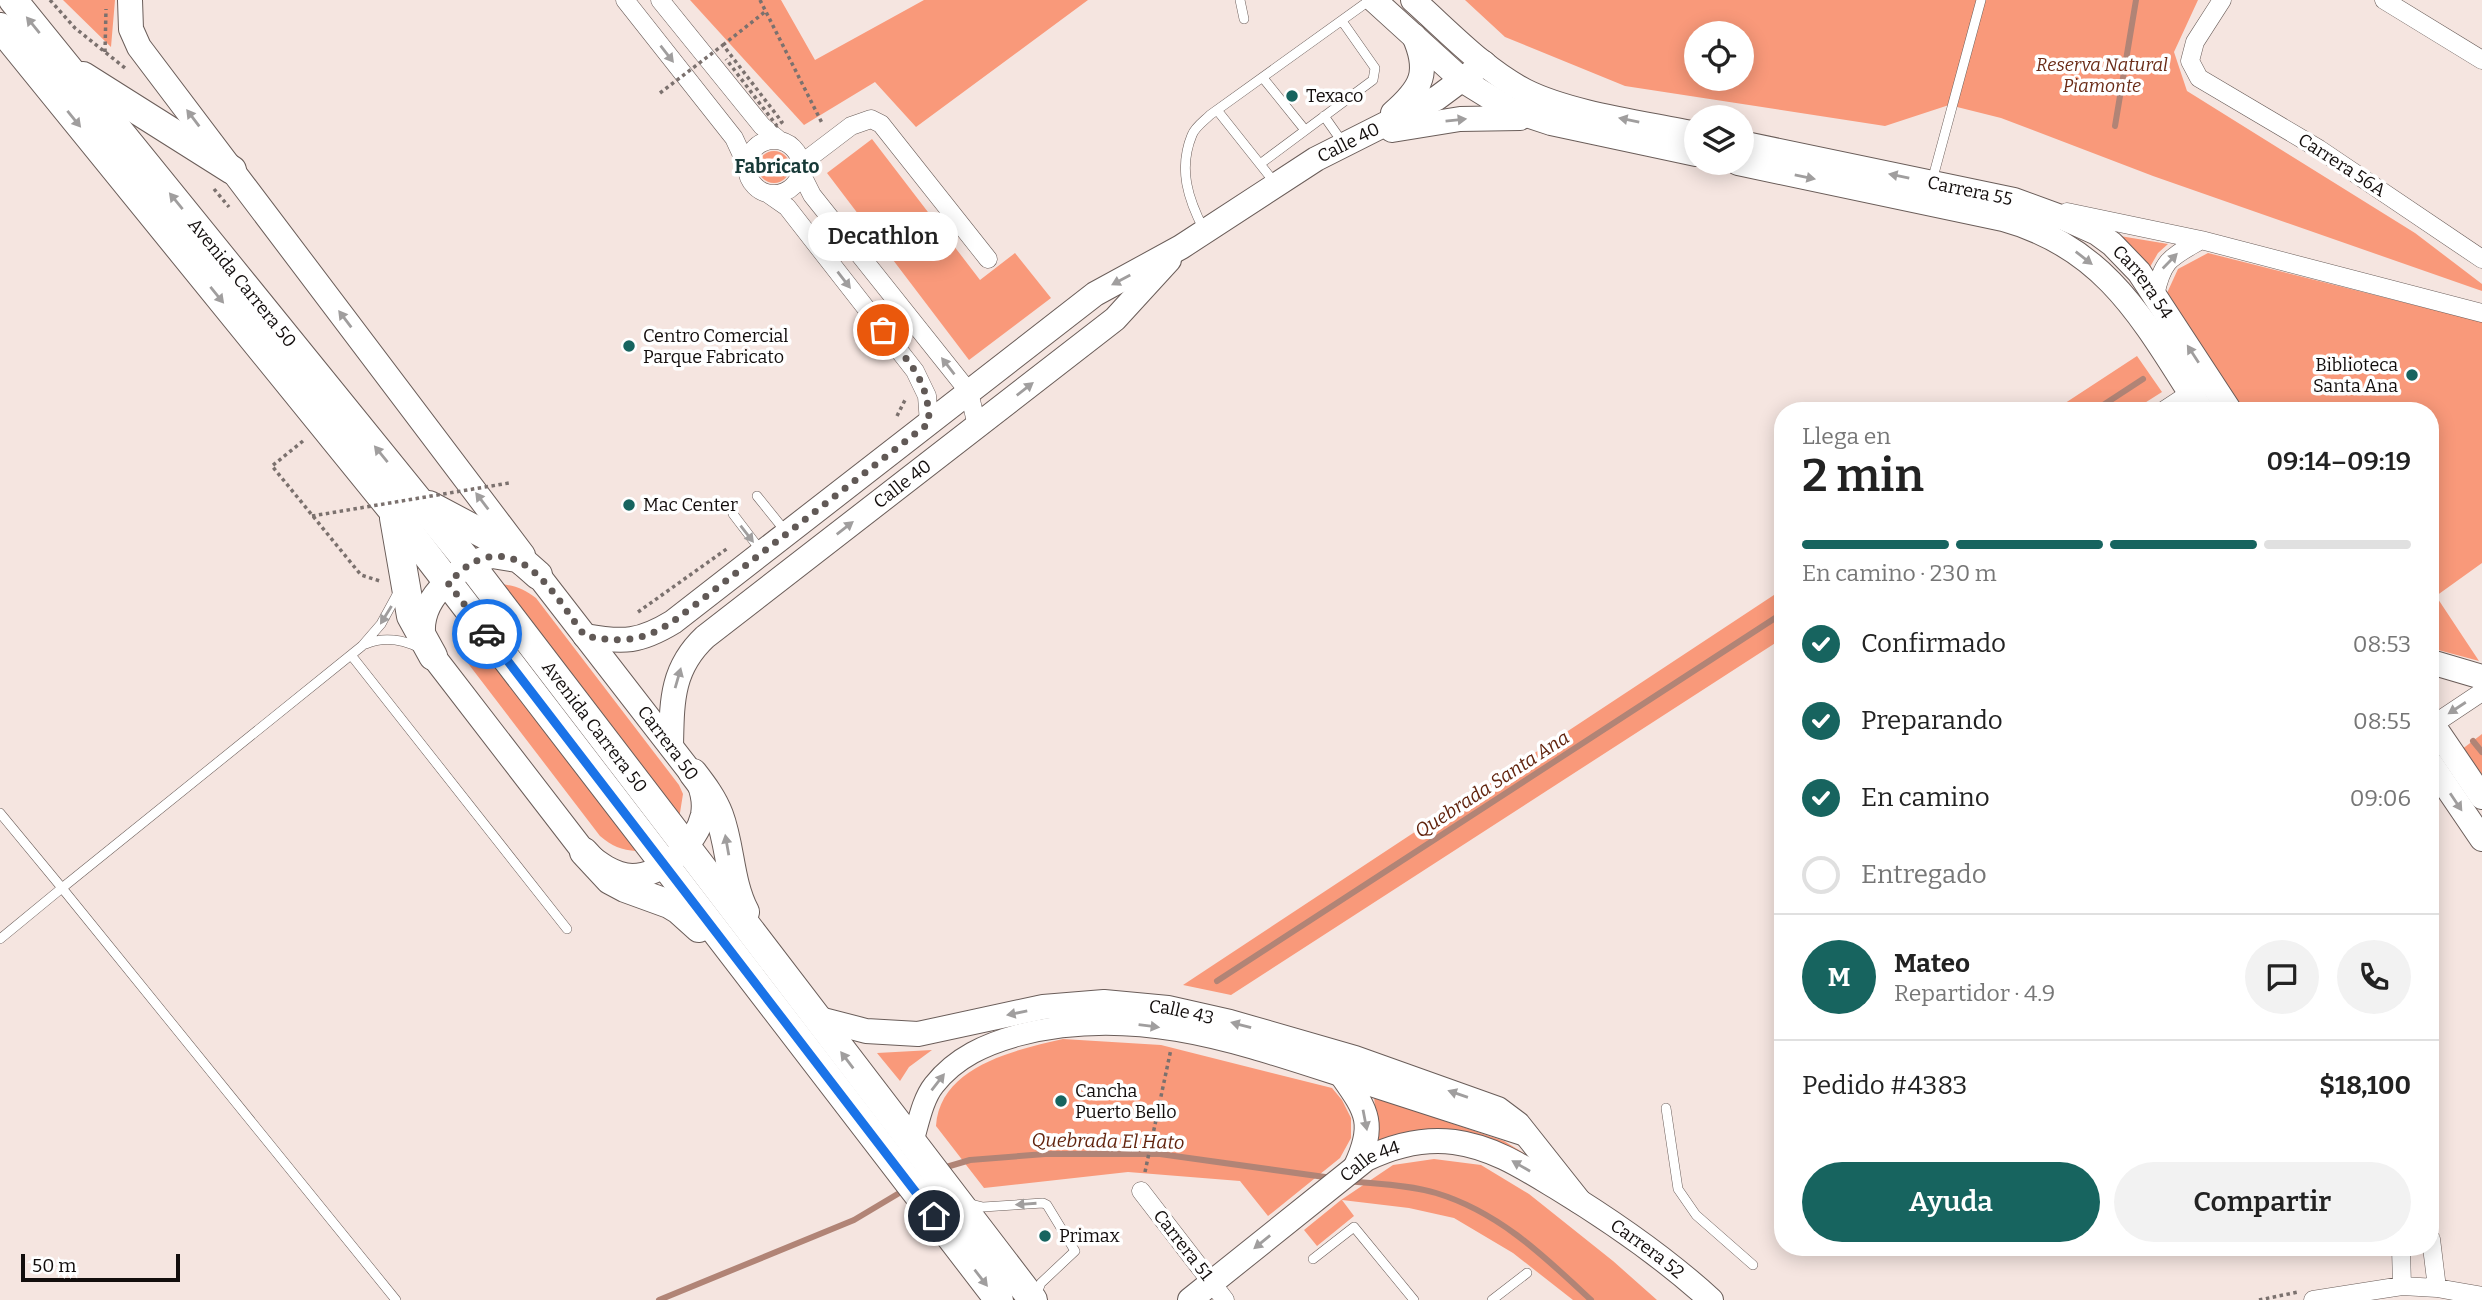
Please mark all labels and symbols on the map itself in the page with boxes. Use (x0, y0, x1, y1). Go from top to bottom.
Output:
one-way arrow (25, 16, 40, 34)
one-way arrow (660, 44, 675, 62)
park label: Reserva Natural Piamonte (2036, 54, 2168, 97)
place label: Texaco (1306, 85, 1363, 107)
marker: Texaco (1284, 88, 1300, 104)
one-way arrow (186, 109, 200, 127)
one-way arrow (66, 110, 81, 127)
one-way arrow (1445, 114, 1467, 125)
one-way arrow (1618, 114, 1640, 125)
street label: Calle 40 (1314, 118, 1383, 168)
street label: Carrera 56A (2294, 129, 2390, 202)
district label: Fabricato (734, 155, 820, 178)
one-way arrow (1794, 171, 1816, 182)
one-way arrow (1888, 171, 1910, 182)
street label: Carrera 55 (1926, 171, 2015, 210)
one-way arrow (168, 193, 183, 211)
callout: Decathlon (808, 211, 958, 260)
street label: Avenida Carrera 50 (183, 214, 301, 352)
street label: Carrera 54 (2108, 240, 2178, 323)
one-way arrow (2075, 250, 2093, 265)
one-way arrow (2162, 253, 2178, 270)
one-way arrow (837, 270, 852, 288)
one-way arrow (1110, 273, 1130, 285)
one-way arrow (210, 286, 225, 304)
pin (853, 300, 913, 360)
one-way arrow (337, 311, 352, 329)
place label: Centro Comercial Parque Fabricato (643, 325, 789, 368)
marker: Centro Comercial Parque Fabricato (621, 338, 637, 354)
one-way arrow (2186, 345, 2200, 363)
place label: Biblioteca Santa Ana (2313, 354, 2398, 397)
one-way arrow (941, 357, 955, 375)
marker: Biblioteca Santa Ana (2404, 367, 2420, 383)
one-way arrow (1016, 382, 1034, 396)
one-way arrow (373, 446, 388, 464)
street label: Calle 40 (869, 455, 936, 513)
one-way arrow (475, 492, 489, 510)
place label: Mac Center (643, 494, 738, 516)
marker: Mac Center (621, 497, 637, 513)
one-way arrow (836, 522, 854, 536)
one-way arrow (740, 524, 755, 542)
courier (452, 599, 522, 669)
one-way arrow (380, 606, 393, 625)
street label: Avenida Carrera 50 (537, 657, 652, 797)
one-way arrow (674, 667, 684, 688)
street label: Carrera 50 (633, 701, 703, 785)
one-way arrow (2448, 702, 2467, 715)
water label: Quebrada Santa Ana (1410, 725, 1574, 843)
one-way arrow (2449, 793, 2463, 811)
one-way arrow (721, 834, 732, 856)
street label: Calle 43 (1148, 995, 1216, 1029)
one-way arrow (1006, 1007, 1028, 1018)
one-way arrow (1230, 1019, 1251, 1029)
one-way arrow (1139, 1021, 1161, 1032)
one-way arrow (840, 1051, 855, 1069)
one-way arrow (930, 1073, 945, 1091)
place label: Cancha Puerto Bello (1075, 1080, 1177, 1123)
one-way arrow (1447, 1088, 1468, 1099)
marker: Cancha Puerto Bello (1053, 1093, 1069, 1109)
one-way arrow (1360, 1109, 1371, 1131)
water label: Quebrada El Hato (1031, 1128, 1185, 1154)
street label: Calle 44 (1335, 1136, 1403, 1187)
one-way arrow (1511, 1160, 1530, 1172)
pin (904, 1186, 964, 1246)
one-way arrow (1014, 1199, 1036, 1210)
street label: Carrera 51 (1149, 1205, 1218, 1285)
street label: Carrera 52 (1606, 1214, 1689, 1283)
place label: Primax (1059, 1225, 1120, 1247)
marker: Primax (1037, 1228, 1053, 1244)
one-way arrow (1253, 1234, 1271, 1249)
scale bar (21, 1251, 180, 1283)
one-way arrow (974, 1268, 989, 1286)

